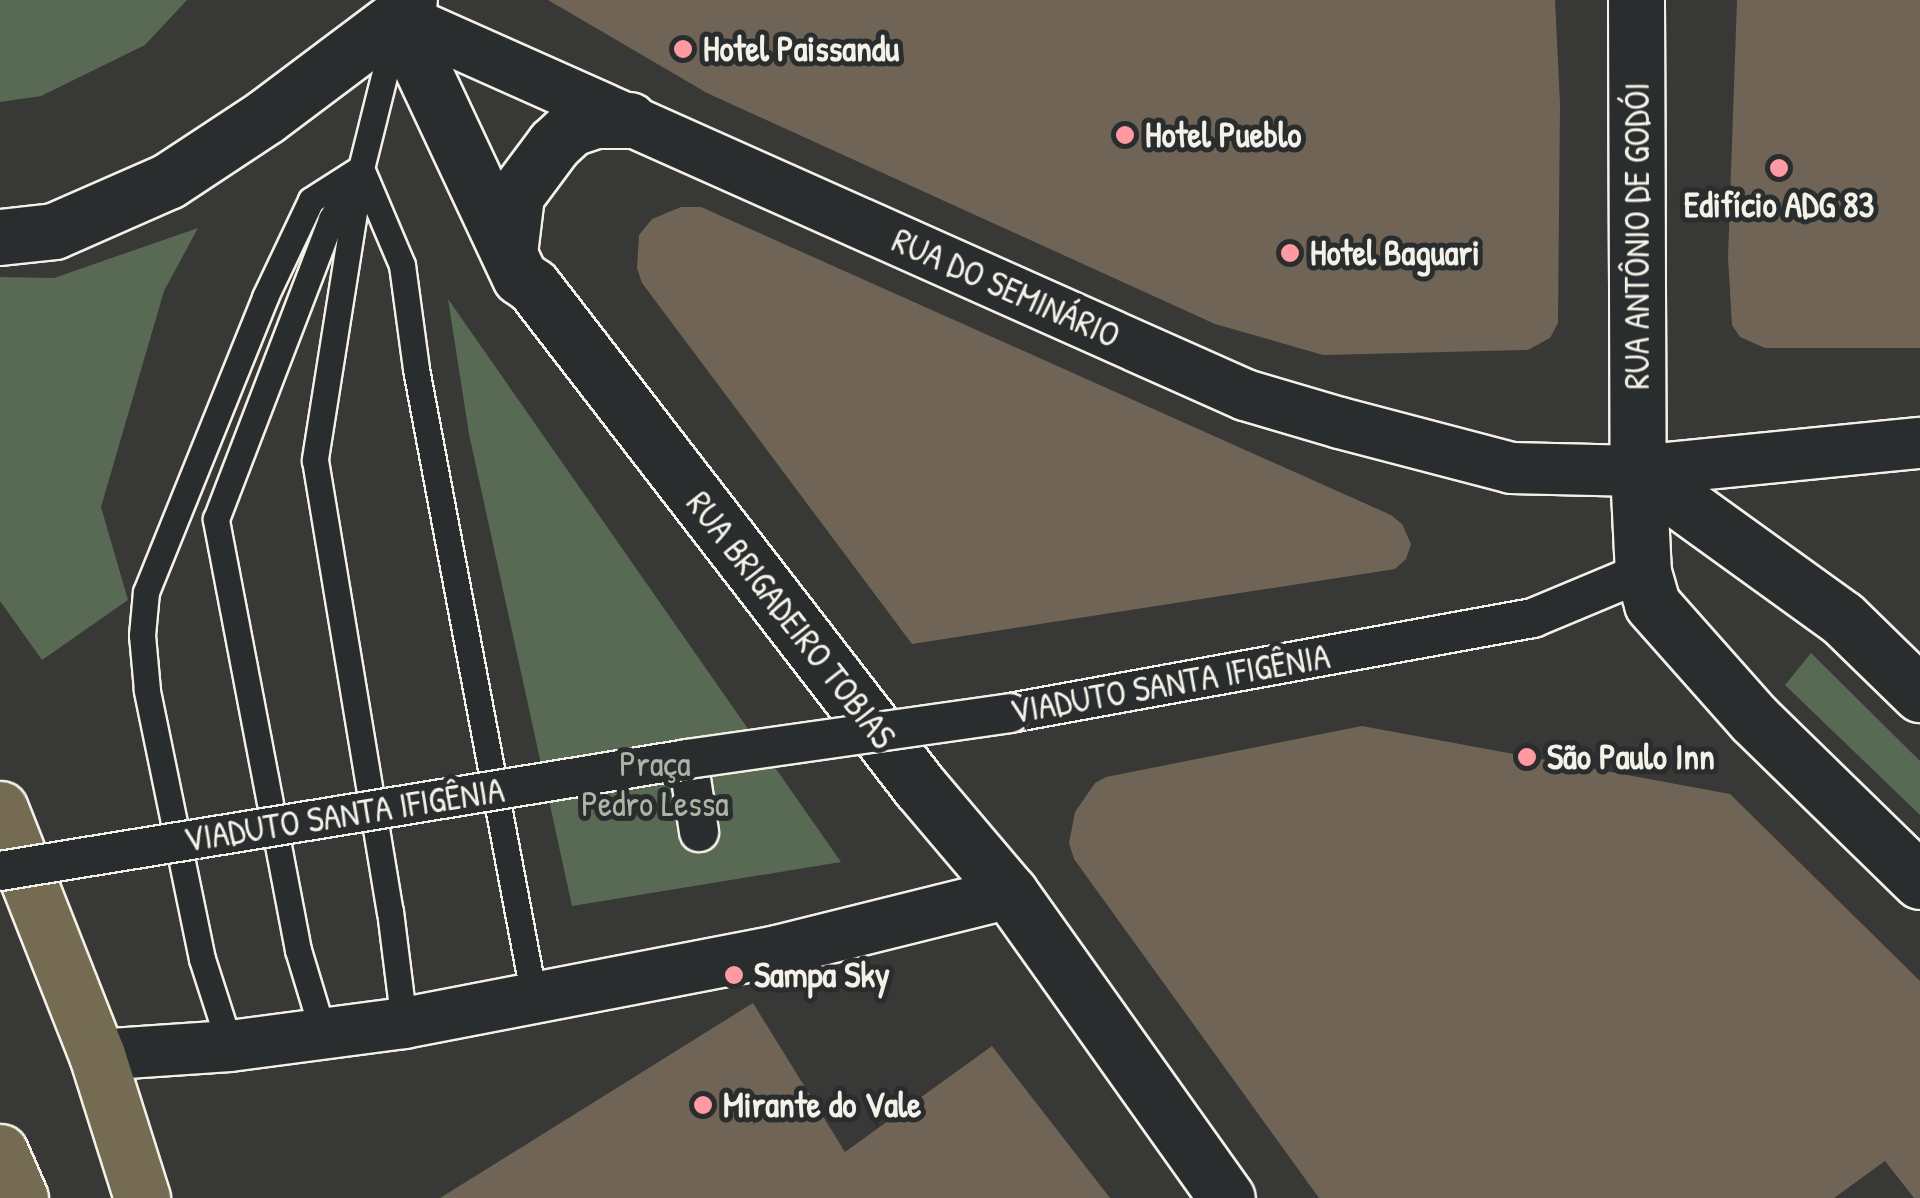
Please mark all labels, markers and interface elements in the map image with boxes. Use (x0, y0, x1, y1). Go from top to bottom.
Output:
place label: Hotel Paissandu (703, 28, 899, 70)
marker: Hotel Paissandu (672, 38, 694, 60)
street label: RUA ANTÔNIO DE GODÓI (1616, 83, 1658, 389)
place label: Hotel Pueblo (1145, 114, 1301, 156)
marker: Hotel Pueblo (1114, 124, 1136, 146)
marker: Edifício ADG 83 (1768, 157, 1790, 179)
place label: Edifício ADG 83 (1684, 184, 1874, 226)
street label: RUA DO SEMINÁRIO (886, 219, 1126, 357)
place label: Hotel Baguari (1310, 232, 1480, 274)
marker: Hotel Baguari (1279, 242, 1301, 264)
street label: RUA BRIGADEIRO TOBIAS (678, 483, 904, 757)
street label: VIADUTO SANTA IFIGÊNIA (1007, 635, 1333, 733)
place label: São Paulo Inn (1547, 736, 1715, 778)
park label: Praça Pedro Lessa (581, 743, 729, 825)
marker: São Paulo Inn (1516, 746, 1538, 768)
street label: VIADUTO SANTA IFIGÊNIA (181, 769, 507, 861)
place label: Sampa Sky (754, 954, 890, 996)
marker: Sampa Sky (723, 964, 745, 986)
place label: Mirante do Vale (723, 1084, 921, 1126)
marker: Mirante do Vale (692, 1094, 714, 1116)

